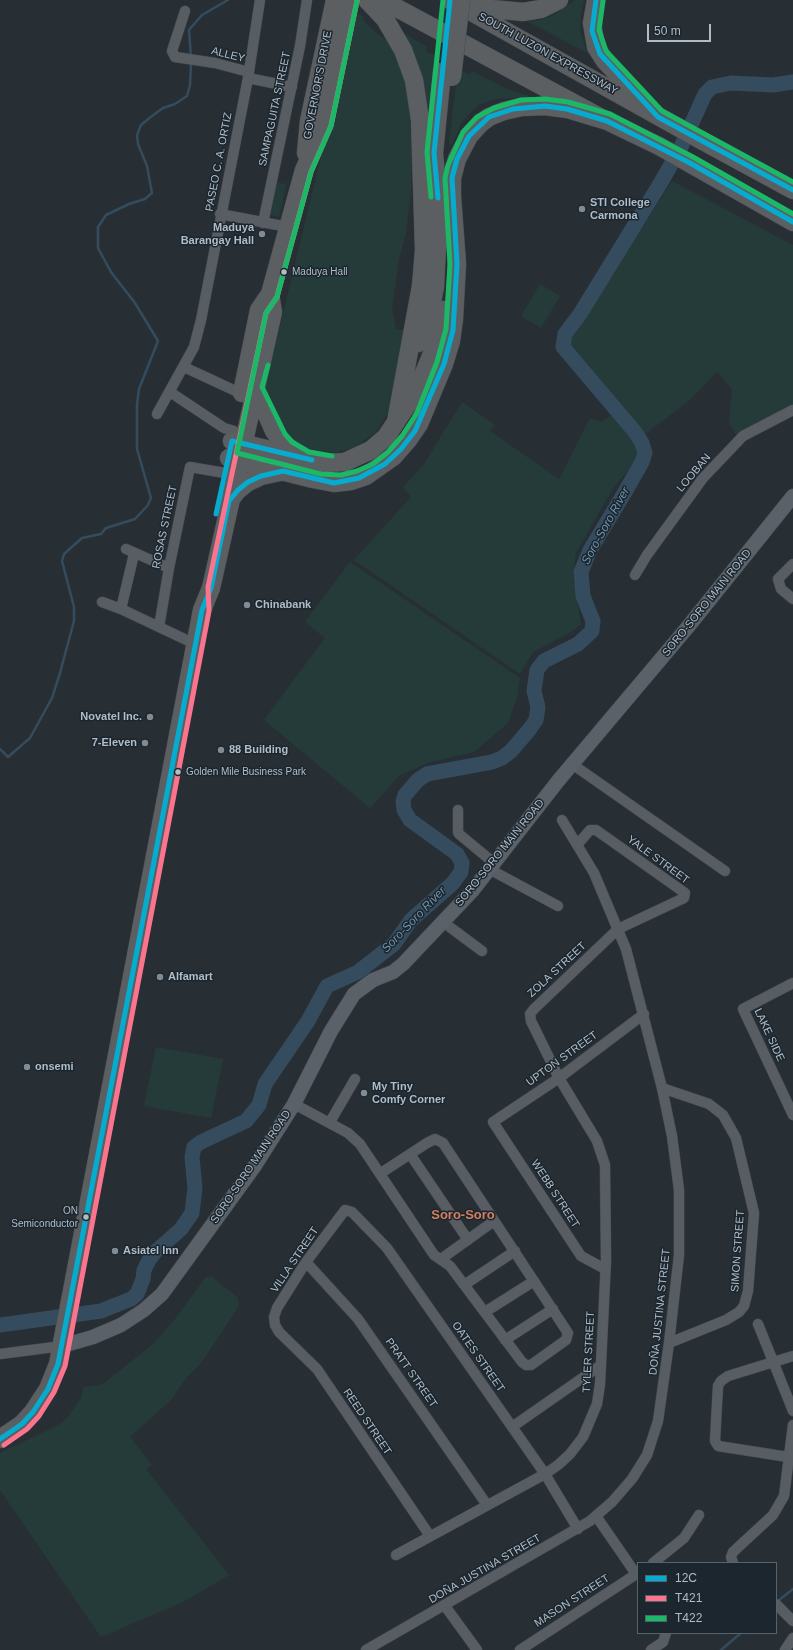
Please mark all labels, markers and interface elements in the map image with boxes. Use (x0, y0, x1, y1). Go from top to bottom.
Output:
street label: SOUTH LUZON EXPRESSWAY (476, 10, 620, 98)
scale bar (649, 16, 713, 42)
text: 50 m (654, 24, 681, 38)
street label: GOVERNOR'S DRIVE (301, 30, 335, 140)
street label: ALLEY (210, 44, 246, 66)
street label: SAMPAGUITA STREET (256, 50, 294, 168)
street label: PASEO C. A. ORTIZ (203, 111, 235, 213)
place label: STI College Carmona (590, 196, 650, 222)
marker: STI College Carmona (577, 204, 587, 214)
place label: Maduya Barangay Hall (181, 221, 254, 247)
marker: Maduya Barangay Hall (257, 229, 267, 239)
place label: Maduya Hall (292, 266, 348, 278)
marker: Maduya Hall (279, 267, 289, 277)
street label: LOOBAN (674, 451, 714, 495)
street label: ROSAS STREET (150, 484, 180, 570)
water label: Soro-Soro River (579, 485, 633, 567)
street label: SORO-SORO MAIN ROAD (660, 547, 754, 659)
place label: Chinabank (255, 598, 311, 612)
marker: Chinabank (242, 600, 252, 610)
place label: Novatel Inc. (80, 710, 142, 724)
marker: Novatel Inc. (145, 712, 155, 722)
place label: 7-Eleven (92, 736, 137, 750)
marker: 7-Eleven (140, 738, 150, 748)
place label: 88 Building (229, 743, 288, 757)
marker: 88 Building (216, 745, 226, 755)
place label: Golden Mile Business Park (186, 766, 306, 778)
marker: Golden Mile Business Park (173, 767, 183, 777)
street label: SORO-SORO MAIN ROAD (453, 797, 547, 909)
street label: YALE STREET (624, 833, 692, 887)
water label: Soro-Soro River (379, 884, 449, 956)
street label: ZOLA STREET (525, 940, 589, 1000)
place label: Alfamart (168, 970, 213, 984)
marker: Alfamart (155, 972, 165, 982)
street label: LAKE SIDE (751, 1006, 787, 1064)
street label: UPTON STREET (524, 1029, 600, 1089)
place label: onsemi (35, 1060, 74, 1074)
marker: onsemi (22, 1062, 32, 1072)
place label: My Tiny Comfy Corner (372, 1080, 445, 1106)
marker: My Tiny Comfy Corner (359, 1088, 369, 1098)
street label: SORO-SORO MAIN ROAD (208, 1108, 294, 1226)
street label: WEBB STREET (528, 1157, 582, 1231)
place label: ON Semiconductor (11, 1205, 78, 1228)
district label: Soro-Soro (431, 1207, 495, 1223)
street label: SIMON STREET (729, 1209, 747, 1293)
marker: ON Semiconductor (81, 1212, 91, 1222)
street label: VILLA STREET (268, 1225, 322, 1295)
place label: Asiatel Inn (123, 1244, 179, 1258)
marker: Asiatel Inn (110, 1246, 120, 1256)
street label: DOÑA JUSTINA STREET (647, 1248, 673, 1376)
street label: TYLER STREET (580, 1311, 598, 1393)
street label: OATES STREET (449, 1319, 507, 1395)
street label: PRATT STREET (382, 1336, 440, 1410)
street label: REED STREET (340, 1386, 394, 1458)
street label: DOÑA JUSTINA STREET (427, 1532, 543, 1606)
legend (637, 1562, 777, 1634)
text: 12C (675, 1571, 697, 1585)
street label: MASON STREET (532, 1572, 612, 1630)
text: T421 (675, 1591, 702, 1605)
text: T422 (675, 1611, 702, 1625)

